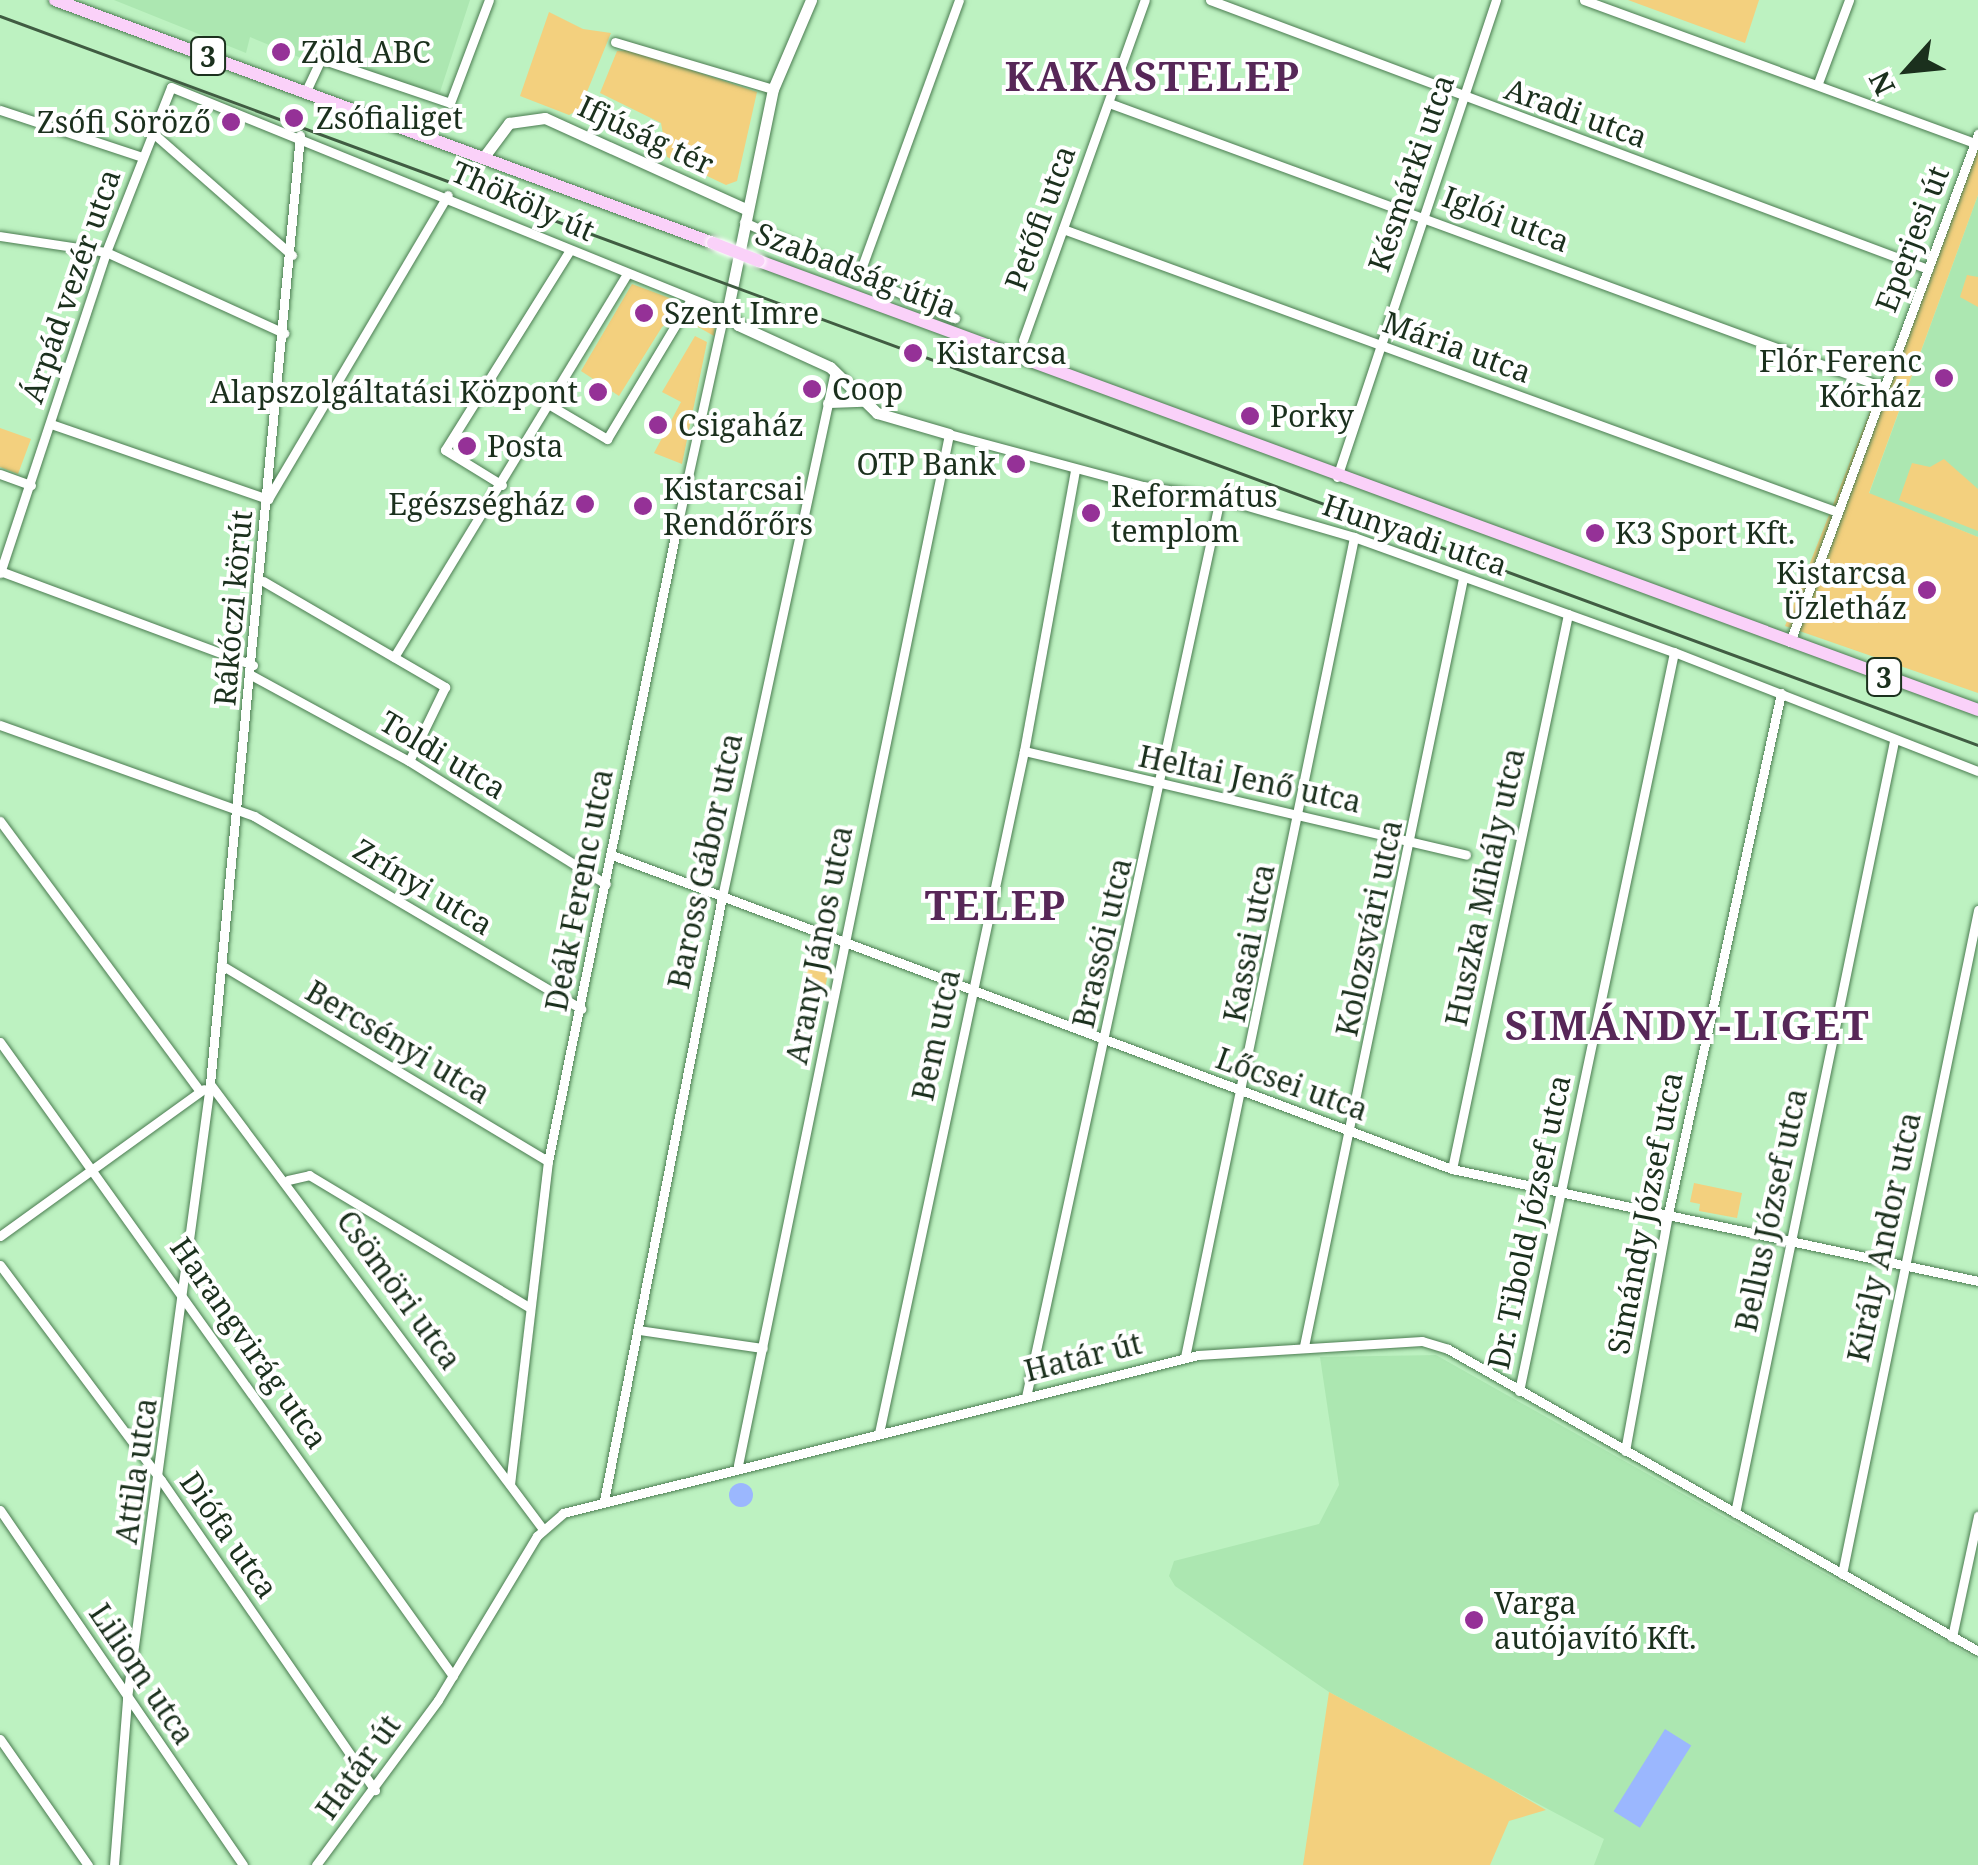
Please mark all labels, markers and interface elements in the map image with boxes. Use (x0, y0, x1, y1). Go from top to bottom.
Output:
north arrow (1858, 20, 1958, 120)
road number: 3 (188, 33, 228, 79)
place label: Zöld ABC (301, 34, 431, 70)
marker: Zöld ABC (270, 41, 292, 63)
district label: KAKASTELEP (1005, 52, 1301, 100)
text: N (1859, 65, 1903, 102)
street label: Késmárki utca (1361, 70, 1461, 276)
street label: Aradi utca (1500, 71, 1652, 155)
street label: Ifjúság tér (573, 88, 719, 182)
place label: Zsófialiget (316, 100, 463, 136)
place label: Zsófi Söröző (37, 104, 211, 140)
marker: Zsófialiget (281, 105, 307, 131)
marker: Zsófi Söröző (220, 111, 242, 133)
street label: Petőfi utca (997, 141, 1083, 295)
street label: Thököly út (446, 154, 600, 248)
street label: Eperjesi út (1868, 161, 1956, 317)
street label: Árpád vezér utca (14, 164, 128, 408)
street label: Iglói utca (1438, 178, 1574, 260)
street label: Szabadság útja (751, 215, 961, 325)
place label: Szent Imre (664, 295, 819, 331)
marker: Szent Imre (633, 302, 655, 324)
street label: Mária utca (1378, 304, 1536, 390)
place label: Kistarcsa (936, 335, 1067, 371)
marker: Kistarcsa (900, 340, 926, 366)
place label: Flór Ferenc Kórház (1759, 343, 1922, 414)
marker: Flór Ferenc Kórház (1931, 365, 1957, 391)
place label: Coop (832, 371, 903, 407)
place label: Alapszolgáltatási Központ (210, 374, 578, 410)
marker: Coop (801, 378, 823, 400)
marker: Alapszolgáltatási Központ (587, 381, 609, 403)
place label: Porky (1270, 398, 1354, 434)
marker: Porky (1239, 405, 1261, 427)
place label: Csigaház (678, 407, 804, 443)
marker: Csigaház (647, 414, 669, 436)
place label: Posta (487, 428, 563, 464)
marker: Posta (456, 435, 478, 457)
place label: OTP Bank (857, 446, 996, 482)
marker: OTP Bank (1005, 453, 1027, 475)
place label: Kistarcsai Rendőrőrs (663, 471, 813, 542)
place label: Református templom (1111, 478, 1278, 548)
place label: Egészségház (388, 486, 565, 522)
street label: Hunyadi utca (1318, 487, 1512, 583)
marker: Egészségház (574, 493, 596, 515)
marker: Kistarcsai Rendőrőrs (632, 495, 654, 517)
marker: Református templom (1080, 502, 1102, 524)
street label: Rákóczi körút (207, 509, 259, 707)
place label: K3 Sport Kft. (1615, 515, 1795, 551)
marker: K3 Sport Kft. (1584, 522, 1606, 544)
place label: Kistarcsa Üzletház (1776, 555, 1907, 626)
marker: Kistarcsa Üzletház (1916, 579, 1938, 601)
road number: 3 (1864, 654, 1904, 700)
street label: Toldi utca (373, 703, 513, 807)
street label: Baross Gábor utca (660, 730, 750, 992)
street label: Heltai Jenő utca (1135, 738, 1365, 820)
street label: Huszka Mihály utca (1438, 745, 1532, 1029)
street label: Deák Ferenc utca (538, 766, 620, 1014)
street label: Kolozsvári utca (1328, 817, 1410, 1039)
street label: Arany János utca (778, 823, 860, 1067)
street label: Zrínyi utca (347, 831, 499, 943)
street label: Brassói utca (1065, 855, 1139, 1031)
street label: Kassai utca (1216, 861, 1282, 1025)
district label: TELEP (925, 881, 1067, 929)
street label: Bem utca (905, 966, 967, 1104)
street label: Bercsényi utca (299, 973, 497, 1111)
district label: SIMÁNDY-LIGET (1505, 1001, 1871, 1049)
street label: Lőcsei utca (1211, 1040, 1373, 1128)
street label: Simándy József utca (1600, 1069, 1690, 1357)
street label: Dr. Tibold József utca (1480, 1072, 1578, 1372)
street label: Bellus József utca (1728, 1085, 1814, 1335)
street label: Király Andor utca (1840, 1109, 1928, 1365)
street label: Csömöri utca (329, 1203, 469, 1377)
street label: Harangvirág utca (163, 1231, 335, 1455)
street label: Határ út (1021, 1325, 1145, 1389)
street label: Attila utca (108, 1396, 164, 1546)
street label: Diófa utca (172, 1465, 286, 1605)
place label: Varga autójavító Kft. (1494, 1585, 1696, 1656)
street label: Liliom utca (82, 1597, 202, 1751)
marker: Varga autójavító Kft. (1463, 1609, 1485, 1631)
street label: Határ út (308, 1708, 408, 1826)

